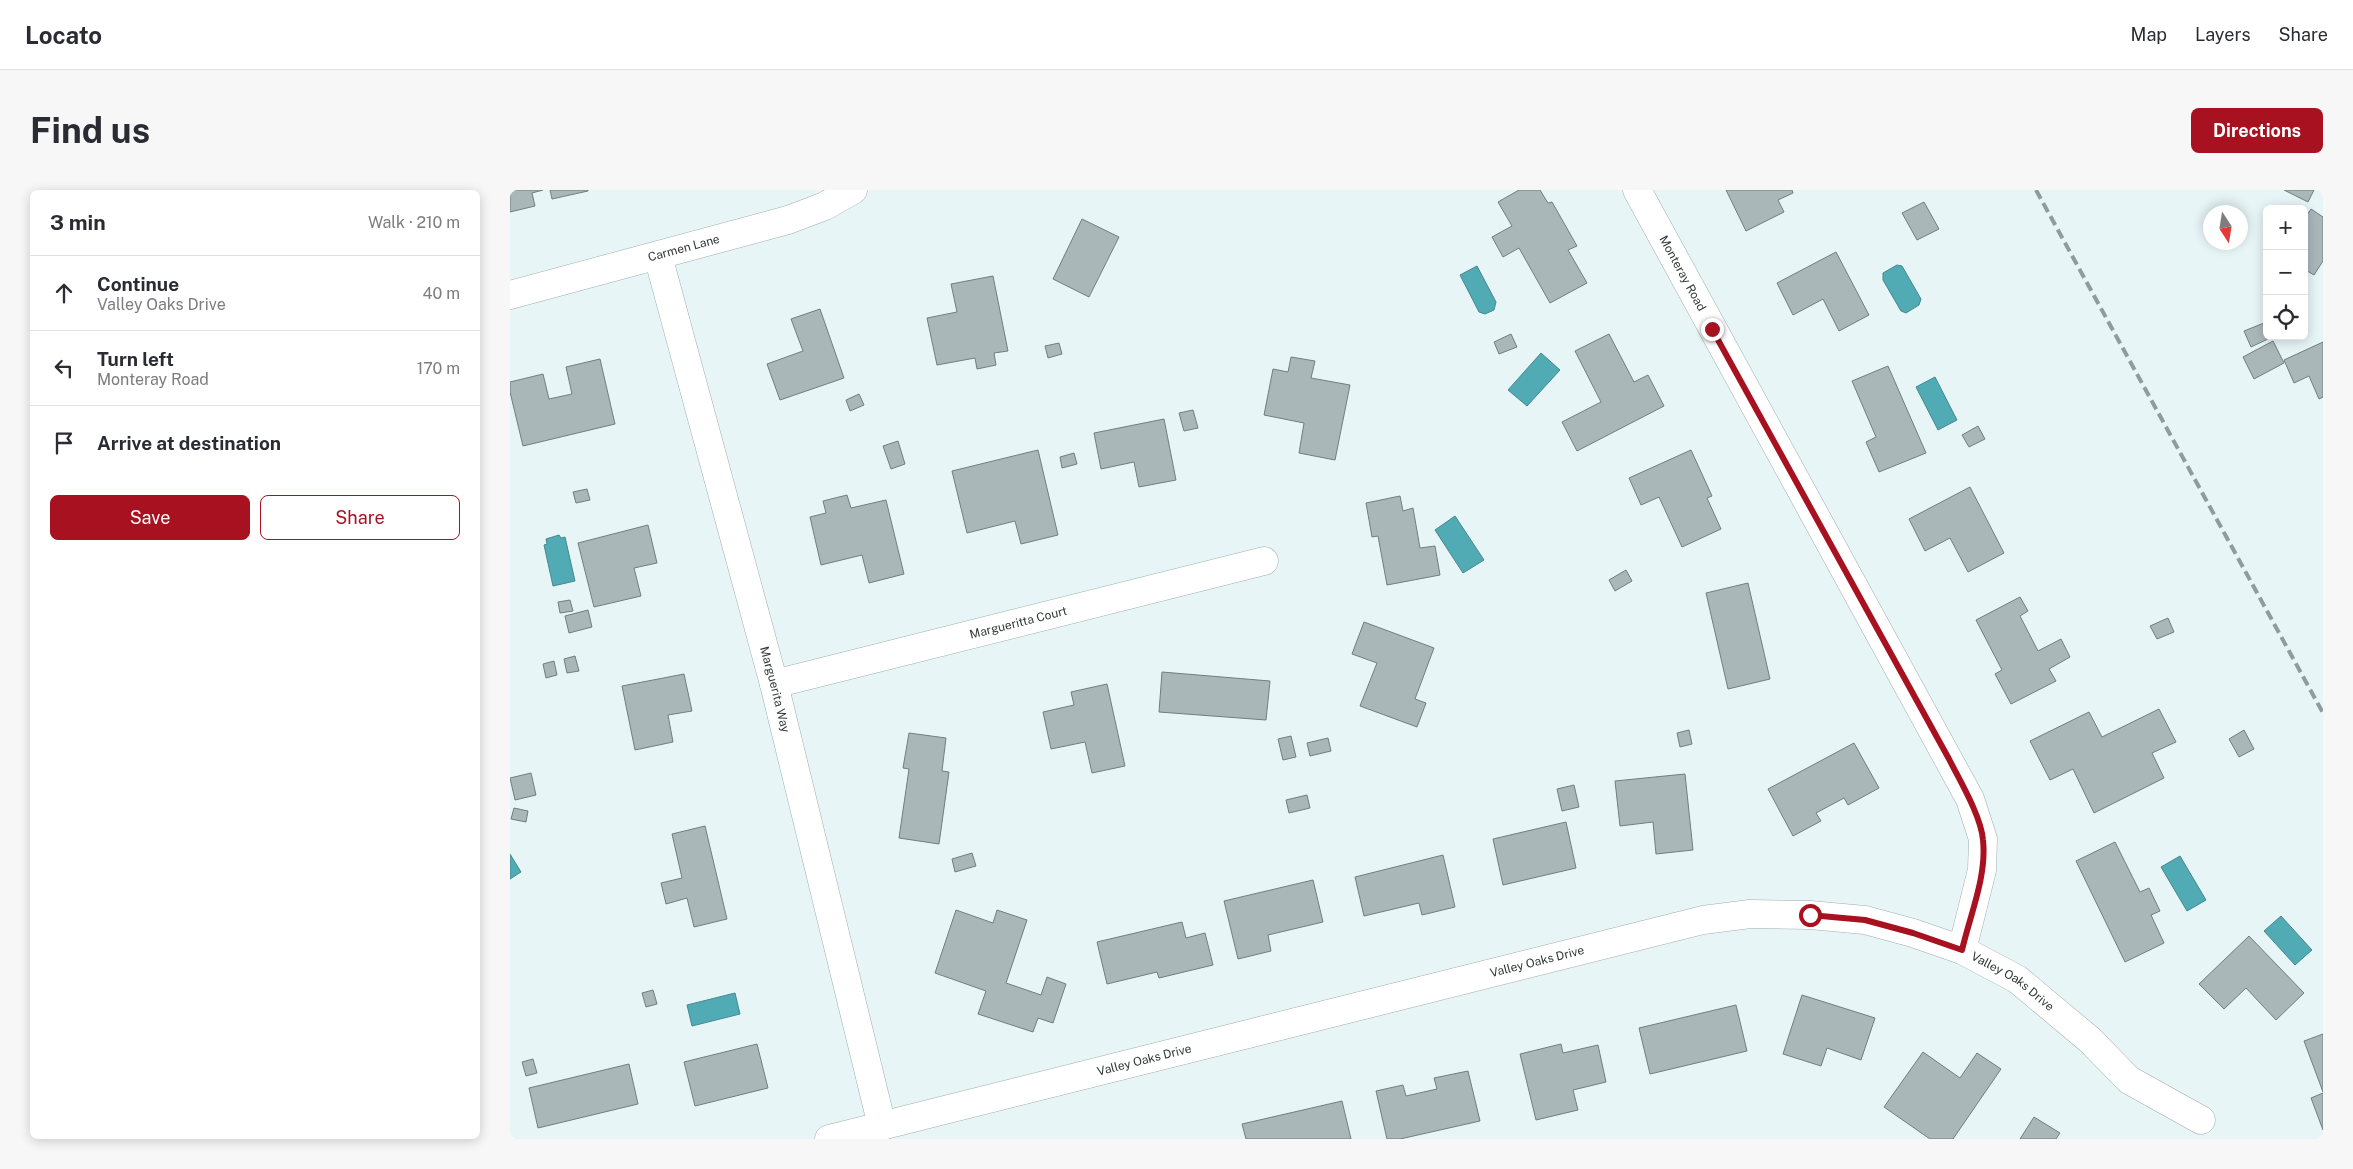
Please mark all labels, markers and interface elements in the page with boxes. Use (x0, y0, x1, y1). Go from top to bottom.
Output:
text: Locato (25, 21, 102, 49)
text: Map (2131, 24, 2167, 45)
text: Layers (2195, 24, 2251, 45)
text: Share (2279, 24, 2328, 45)
button: Directions (2191, 108, 2323, 153)
text: Find us (30, 110, 150, 151)
north arrow (2203, 205, 2248, 250)
map controls (2263, 205, 2308, 340)
button: + (2263, 205, 2308, 250)
text: 3 min (50, 210, 106, 235)
text: Walk · 210 m (368, 213, 460, 232)
street label: Carmen Lane (646, 232, 721, 264)
street label: Monteray Road (1656, 233, 1709, 314)
button: − (2263, 250, 2308, 295)
text: Continue (97, 273, 179, 295)
icon: ahead (50, 279, 78, 307)
text: 40 m (422, 284, 460, 303)
text: Valley Oaks Drive (97, 295, 226, 314)
button: locate (2263, 295, 2308, 340)
route end (1701, 318, 1724, 341)
text: Turn left (97, 348, 174, 370)
icon: left (50, 354, 78, 382)
text: 170 m (417, 359, 460, 378)
text: Monteray Road (97, 370, 209, 389)
icon: arrive (50, 429, 78, 457)
text: Arrive at destination (97, 432, 281, 454)
button: Save (50, 495, 250, 540)
button: Share (260, 495, 460, 540)
street label: Margueritta Court (968, 604, 1069, 642)
street label: Marguerita Way (757, 645, 793, 734)
route start (1799, 904, 1822, 927)
street label: Valley Oaks Drive (1489, 943, 1586, 980)
street label: Valley Oaks Drive (1969, 949, 2057, 1014)
street label: Valley Oaks Drive (1096, 1041, 1193, 1079)

